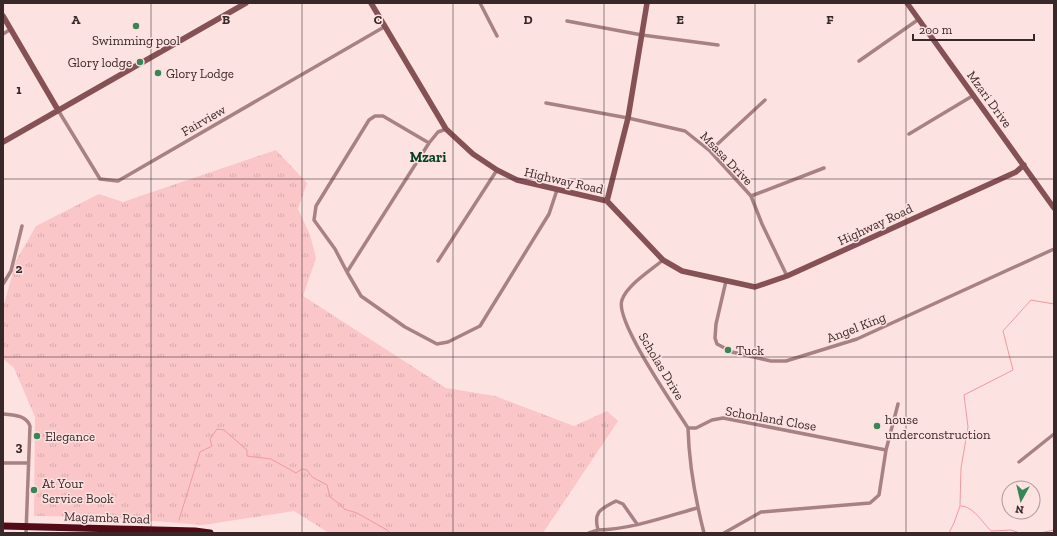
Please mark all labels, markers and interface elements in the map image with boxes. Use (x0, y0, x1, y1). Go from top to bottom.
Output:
text: A (72, 12, 81, 27)
text: B (222, 12, 230, 27)
text: C (374, 12, 382, 27)
text: D (523, 12, 533, 27)
text: E (676, 12, 684, 27)
text: F (826, 12, 834, 27)
scale bar (913, 16, 1034, 42)
marker: Swimming pool (131, 21, 141, 31)
text: 200 m (919, 23, 953, 37)
place label: Swimming pool (92, 33, 181, 48)
place label: Glory lodge (68, 55, 132, 70)
marker: Glory lodge (135, 57, 145, 67)
place label: Glory Lodge (166, 66, 234, 81)
marker: Glory Lodge (153, 68, 163, 78)
street label: Mzari Drive (964, 68, 1015, 131)
text: 1 (16, 82, 22, 97)
street label: Fairview (178, 102, 228, 139)
street label: Msasa Drive (697, 128, 756, 188)
district label: Mzari (410, 149, 446, 166)
street label: Highway Road (523, 164, 605, 197)
street label: Highway Road (835, 201, 915, 248)
text: 2 (16, 261, 23, 276)
street label: Angel King (825, 309, 888, 346)
street label: Scholas Drive (636, 330, 688, 403)
place label: Tuck (736, 343, 764, 358)
marker: Tuck (723, 345, 733, 355)
street label: Schonland Close (724, 403, 817, 434)
place label: house underconstruction (885, 412, 991, 442)
marker: house underconstruction (872, 421, 882, 431)
place label: Elegance (45, 429, 95, 444)
marker: Elegance (32, 431, 42, 441)
text: 3 (16, 439, 23, 454)
place label: At Your Service Book (42, 476, 114, 506)
north arrow (1001, 480, 1041, 520)
marker: At Your Service Book (29, 485, 39, 495)
text: N (1014, 502, 1025, 516)
street label: Magamba Road (64, 508, 150, 527)

